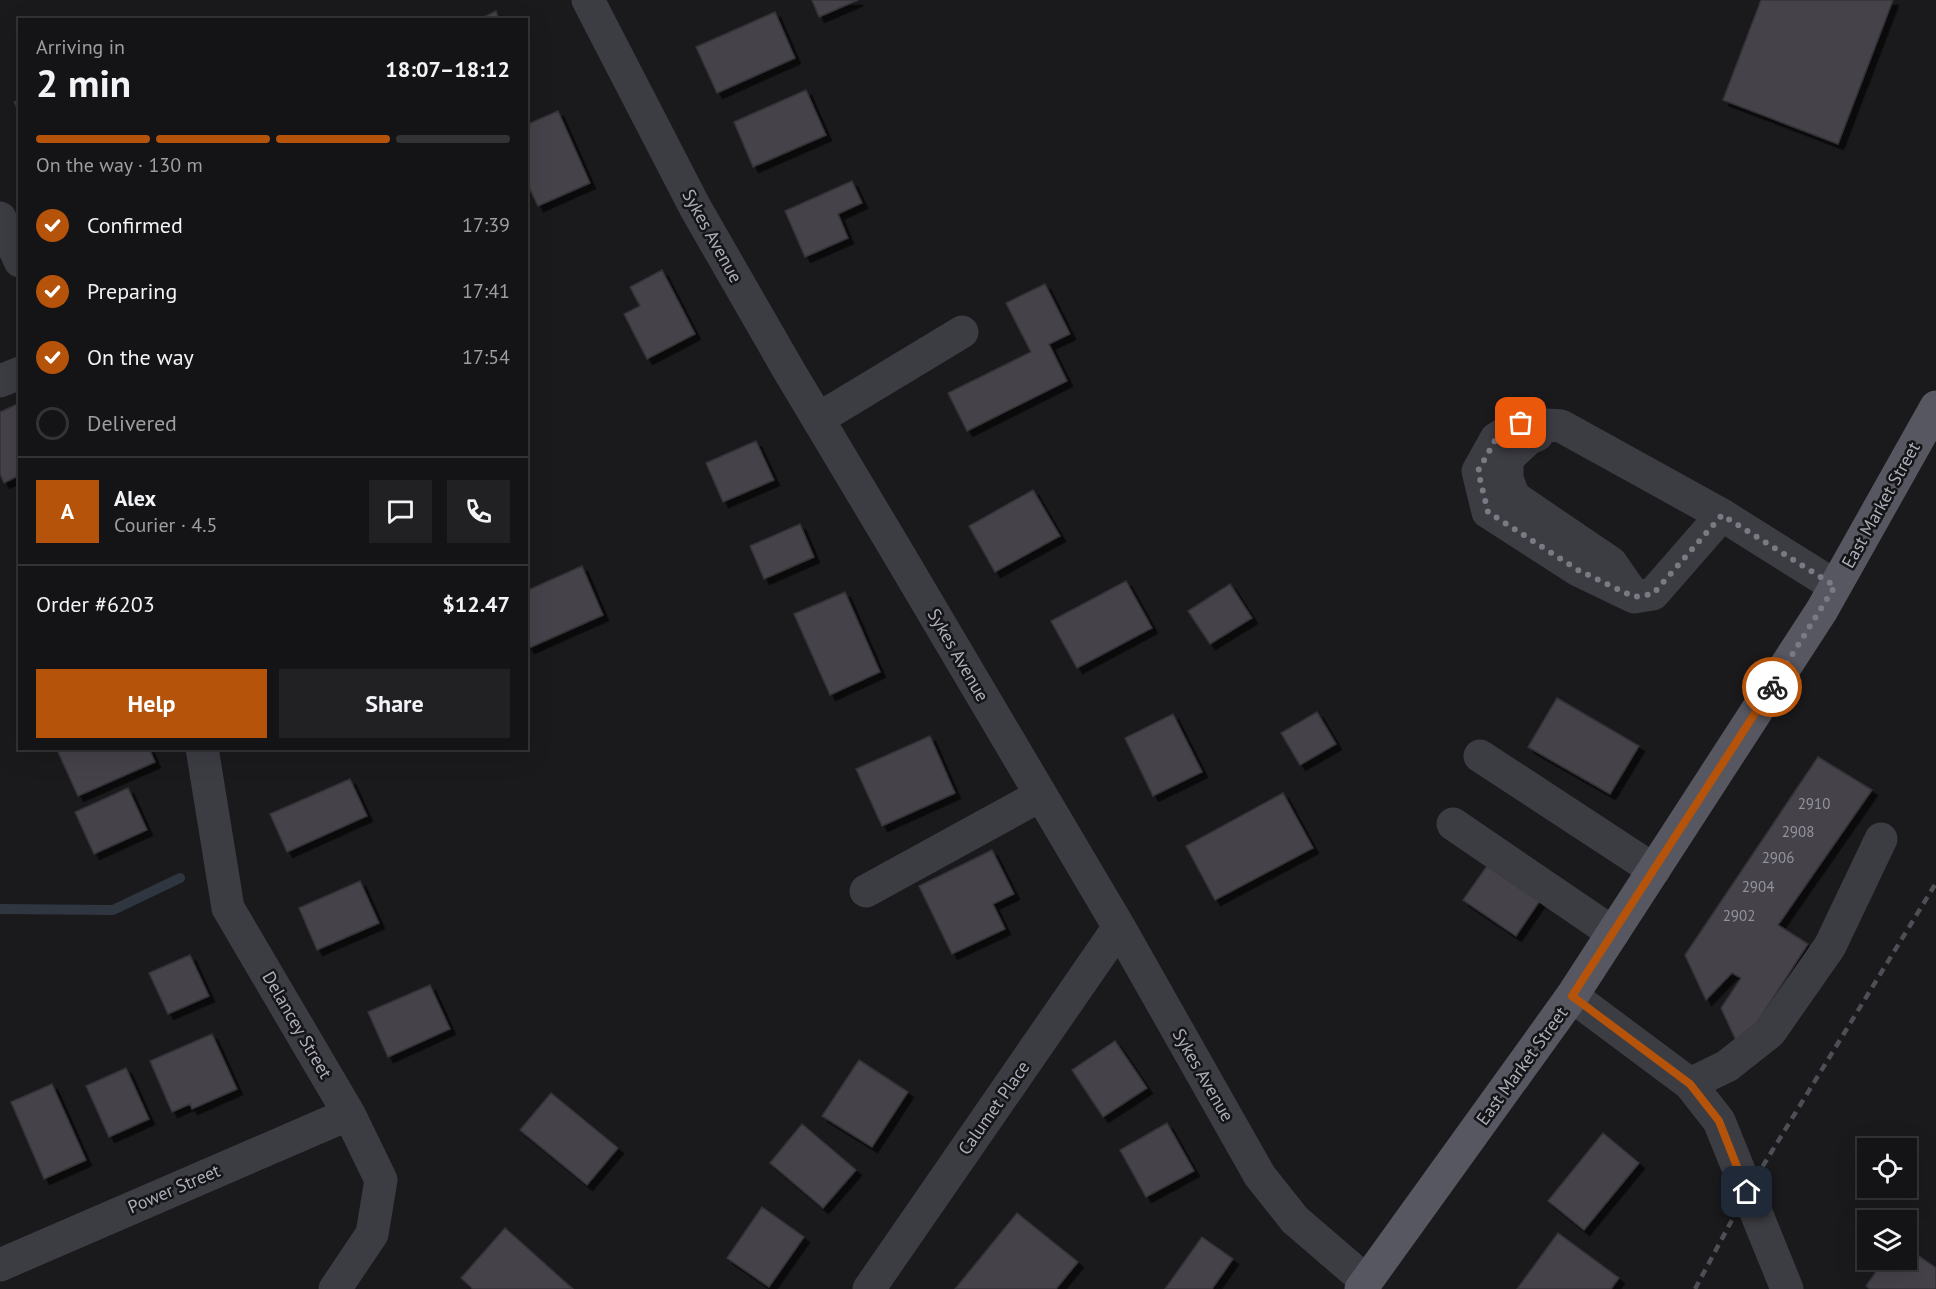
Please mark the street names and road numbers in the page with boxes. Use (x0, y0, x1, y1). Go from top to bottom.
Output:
street label: Sykes Avenue (677, 185, 748, 287)
street label: East Market Street (1836, 438, 1925, 572)
street label: Sykes Avenue (923, 604, 994, 705)
street label: Delancey Street (257, 967, 337, 1082)
street label: East Market Street (1471, 1002, 1572, 1129)
street label: Sykes Avenue (1168, 1024, 1239, 1125)
street label: Calumet Place (953, 1056, 1034, 1159)
street label: Power Street (124, 1159, 223, 1218)

